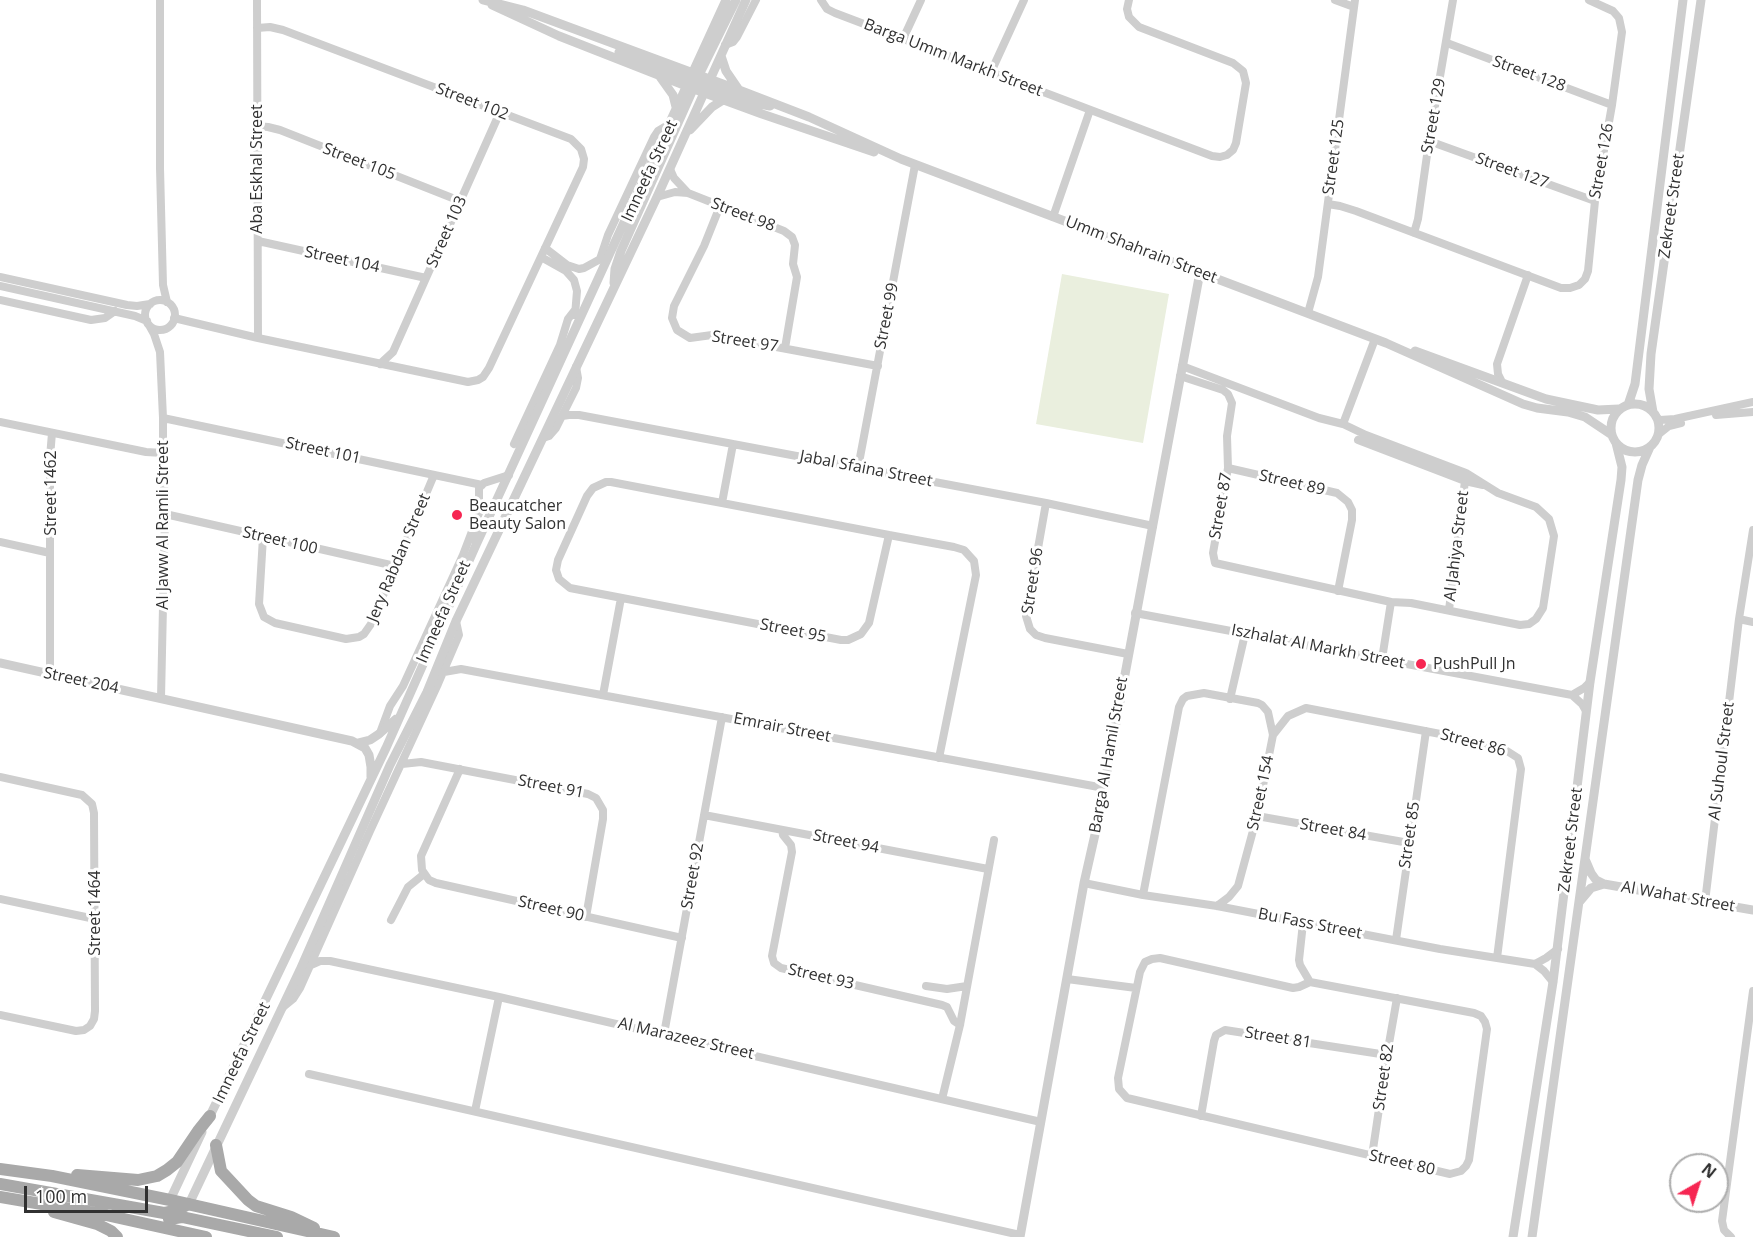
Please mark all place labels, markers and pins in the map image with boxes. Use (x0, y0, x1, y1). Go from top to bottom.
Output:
place label: Beaucatcher Beauty Salon (469, 496, 566, 534)
marker: Beaucatcher Beauty Salon (450, 508, 464, 522)
place label: PushPull Jn (1433, 654, 1516, 674)
marker: PushPull Jn (1414, 657, 1428, 671)

